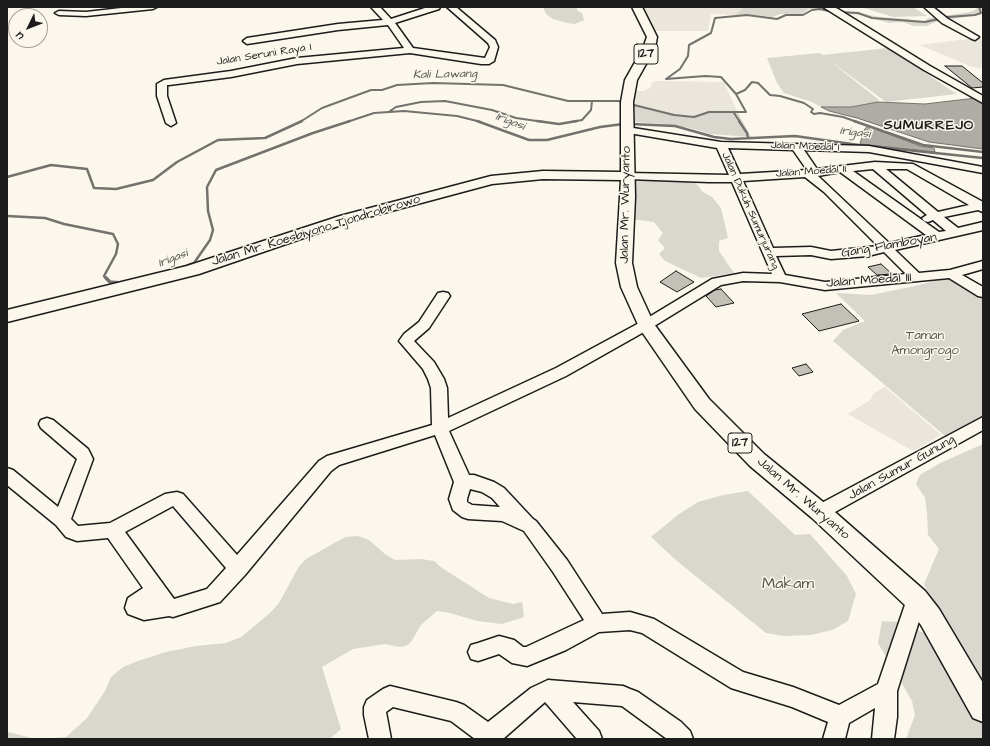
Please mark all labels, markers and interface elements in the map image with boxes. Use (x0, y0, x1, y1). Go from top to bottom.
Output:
north arrow (8, 8, 48, 48)
text: U (12, 28, 27, 43)
street label: Jalan Seruni Raya I (216, 41, 312, 69)
road number: 127 (634, 44, 658, 64)
water label: Kali Lawang (413, 67, 477, 83)
water label: Irigasi (493, 110, 527, 134)
district label: SUMURREJO (884, 118, 974, 134)
water label: Irigasi (839, 124, 871, 142)
street label: Jalan Moedal I (770, 139, 840, 155)
street label: Jalan Mr. Wuryanto (617, 146, 635, 264)
street label: Jalan Dukuh Sumurjurang (718, 150, 782, 272)
street label: Jalan Moedal II (775, 163, 847, 181)
street label: Jalan Mr. Koesbiyono Tjondrobirowo (210, 192, 422, 270)
street label: Gang Flamboyan (840, 230, 938, 262)
water label: Irigasi (156, 247, 190, 271)
street label: Jalan Moedal III (826, 270, 912, 292)
park label: Taman Amongrogo (891, 328, 959, 359)
street label: Jalan Sumur Gunung (846, 432, 958, 504)
road number: 127 (728, 433, 752, 453)
street label: Jalan Mr. Wuryanto (753, 455, 853, 543)
park label: Makam (762, 575, 814, 595)

